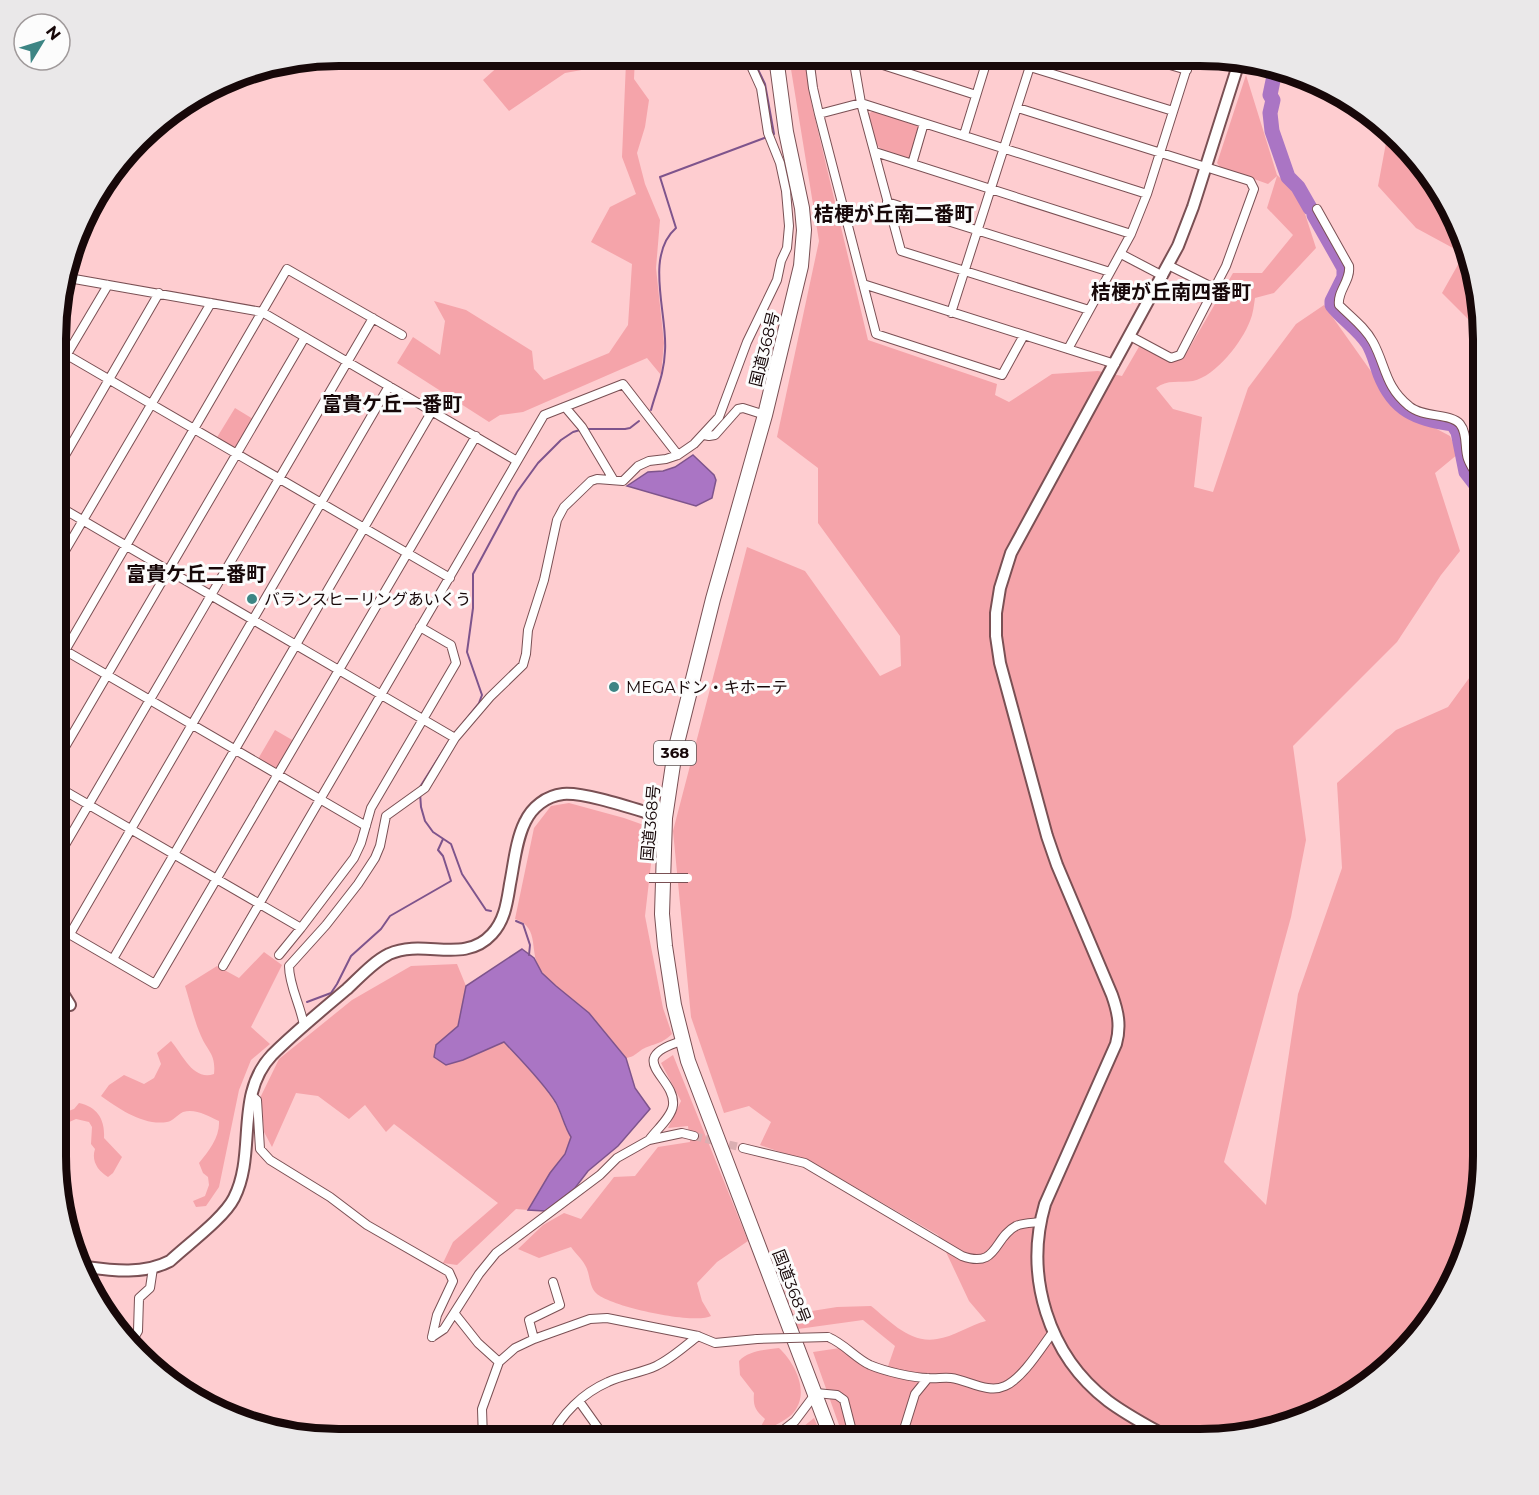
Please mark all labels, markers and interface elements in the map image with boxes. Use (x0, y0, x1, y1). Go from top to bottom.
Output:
north arrow (12, 12, 72, 72)
text: N (42, 22, 65, 44)
district label: 桔梗が丘南二番町 (814, 202, 974, 226)
district label: 桔梗が丘南四番町 (1091, 280, 1251, 304)
street label: 国道368号 (746, 309, 783, 389)
district label: 富貴ケ丘一番町 (322, 392, 462, 416)
district label: 富貴ケ丘二番町 (126, 562, 266, 586)
place label: バランスヒーリングあいくう (264, 590, 471, 609)
marker: バランスヒーリングあいくう (245, 592, 259, 606)
place label: MEGAドン・キホーテ (626, 678, 788, 697)
marker: MEGAドン・キホーテ (607, 680, 621, 694)
road number: 368 (654, 741, 696, 765)
street label: 国道368号 (638, 784, 663, 862)
street label: 国道368号 (769, 1247, 814, 1326)

